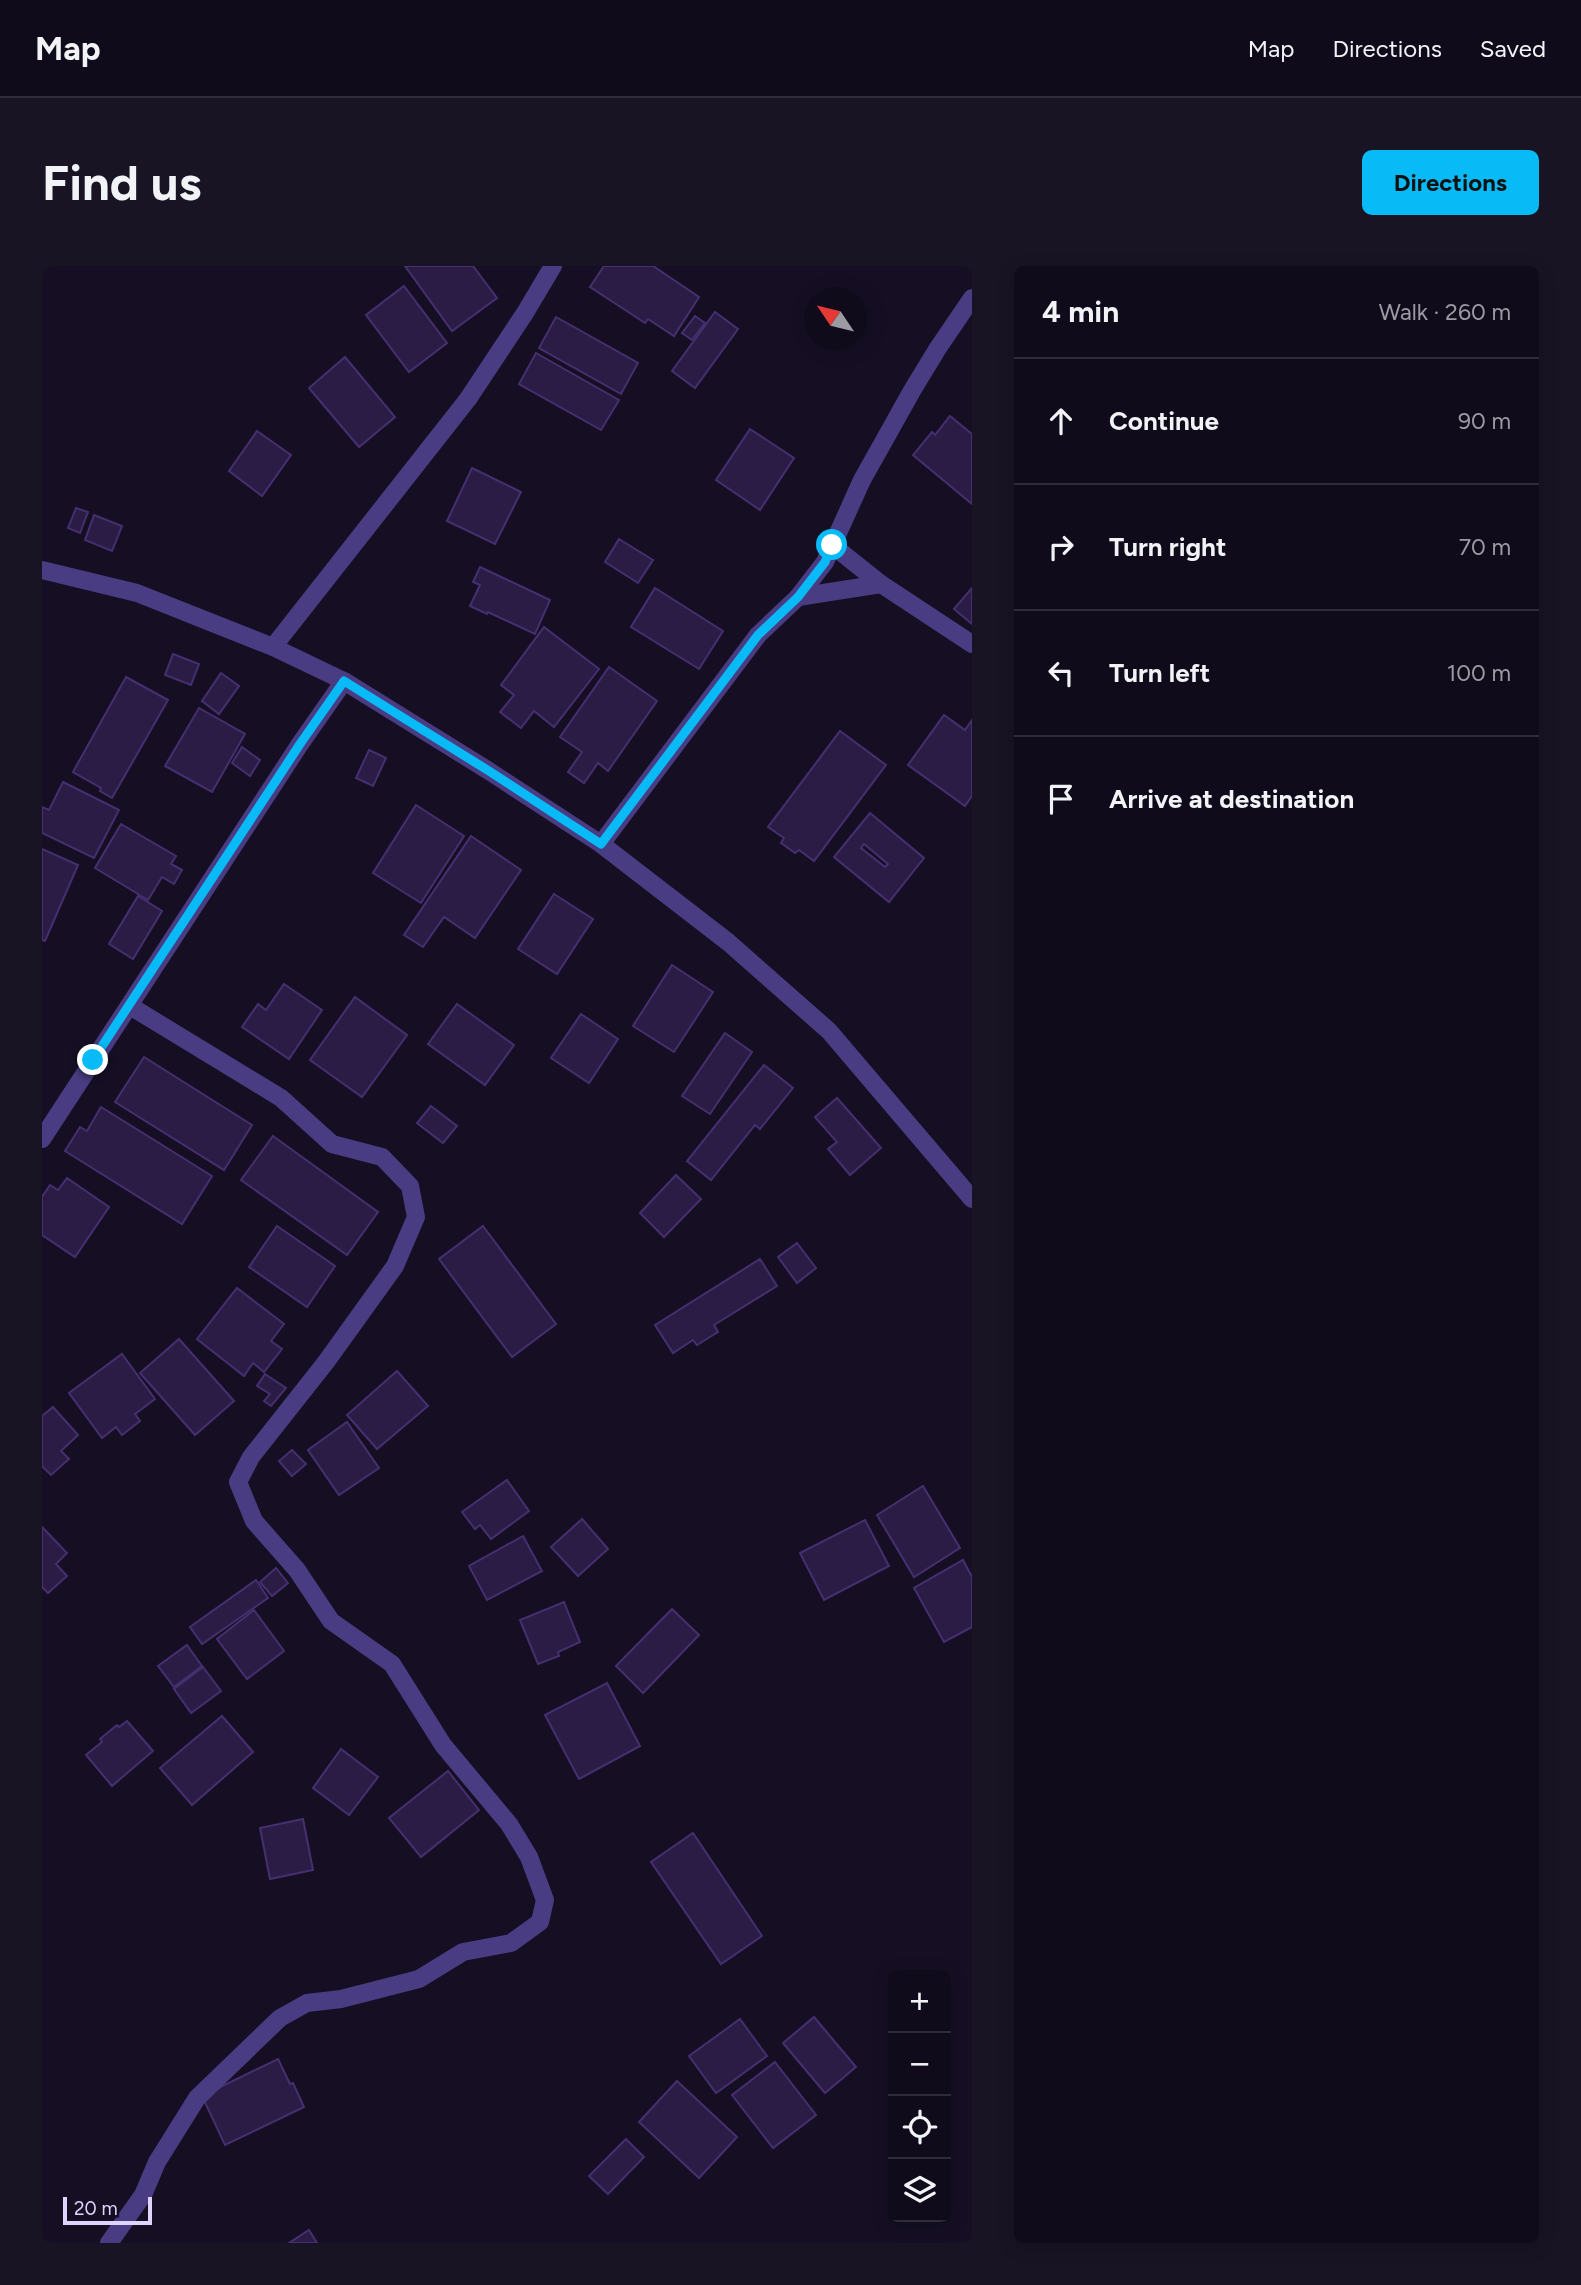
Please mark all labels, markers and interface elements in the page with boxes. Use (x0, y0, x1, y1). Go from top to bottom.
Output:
text: Map (35, 29, 101, 68)
text: Map (1248, 34, 1294, 63)
text: Directions (1332, 34, 1442, 63)
text: Saved (1480, 34, 1546, 63)
button: Directions (1362, 150, 1539, 215)
text: Find us (42, 153, 201, 212)
north arrow (804, 287, 867, 350)
text: 4 min (1042, 293, 1119, 330)
text: Walk · 260 m (1379, 298, 1511, 326)
icon: ahead (1042, 402, 1080, 440)
text: Continue (1109, 405, 1219, 437)
text: 90 m (1458, 407, 1511, 435)
icon: right (1042, 528, 1080, 566)
route start (816, 529, 847, 560)
text: Turn right (1109, 531, 1226, 563)
text: 70 m (1459, 533, 1511, 561)
icon: left (1042, 654, 1080, 692)
text: Turn left (1109, 657, 1210, 689)
text: 100 m (1447, 659, 1511, 687)
icon: arrive (1042, 780, 1080, 818)
text: Arrive at destination (1109, 783, 1354, 815)
route end (77, 1044, 108, 1075)
map controls (888, 1970, 951, 2222)
button: + (888, 1970, 951, 2033)
button: − (888, 2033, 951, 2096)
button: locate (888, 2096, 951, 2159)
button: layers (888, 2159, 951, 2222)
scale bar (63, 2194, 152, 2226)
text: 20 m (74, 2197, 118, 2220)

